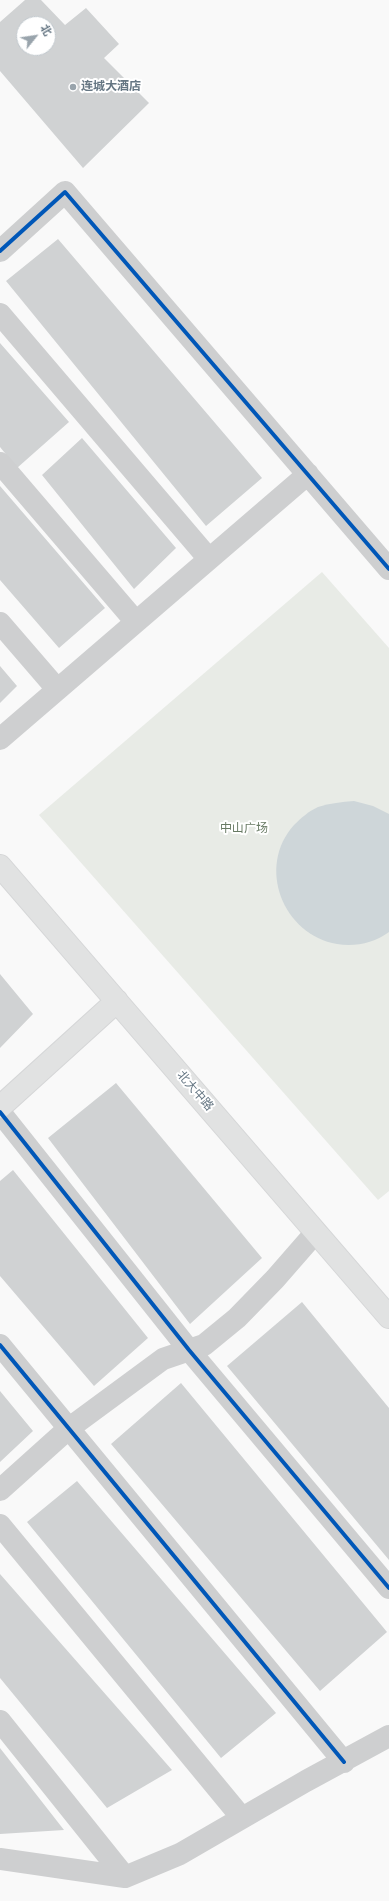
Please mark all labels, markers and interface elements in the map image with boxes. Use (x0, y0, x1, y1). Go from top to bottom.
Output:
north arrow (16, 16, 56, 56)
text: 北 (38, 22, 54, 38)
place label: 连城大酒店 (81, 80, 141, 94)
marker: 连城大酒店 (68, 82, 78, 92)
park label: 中山广场 (220, 822, 268, 836)
street label: 北大中路 (174, 1068, 216, 1114)

